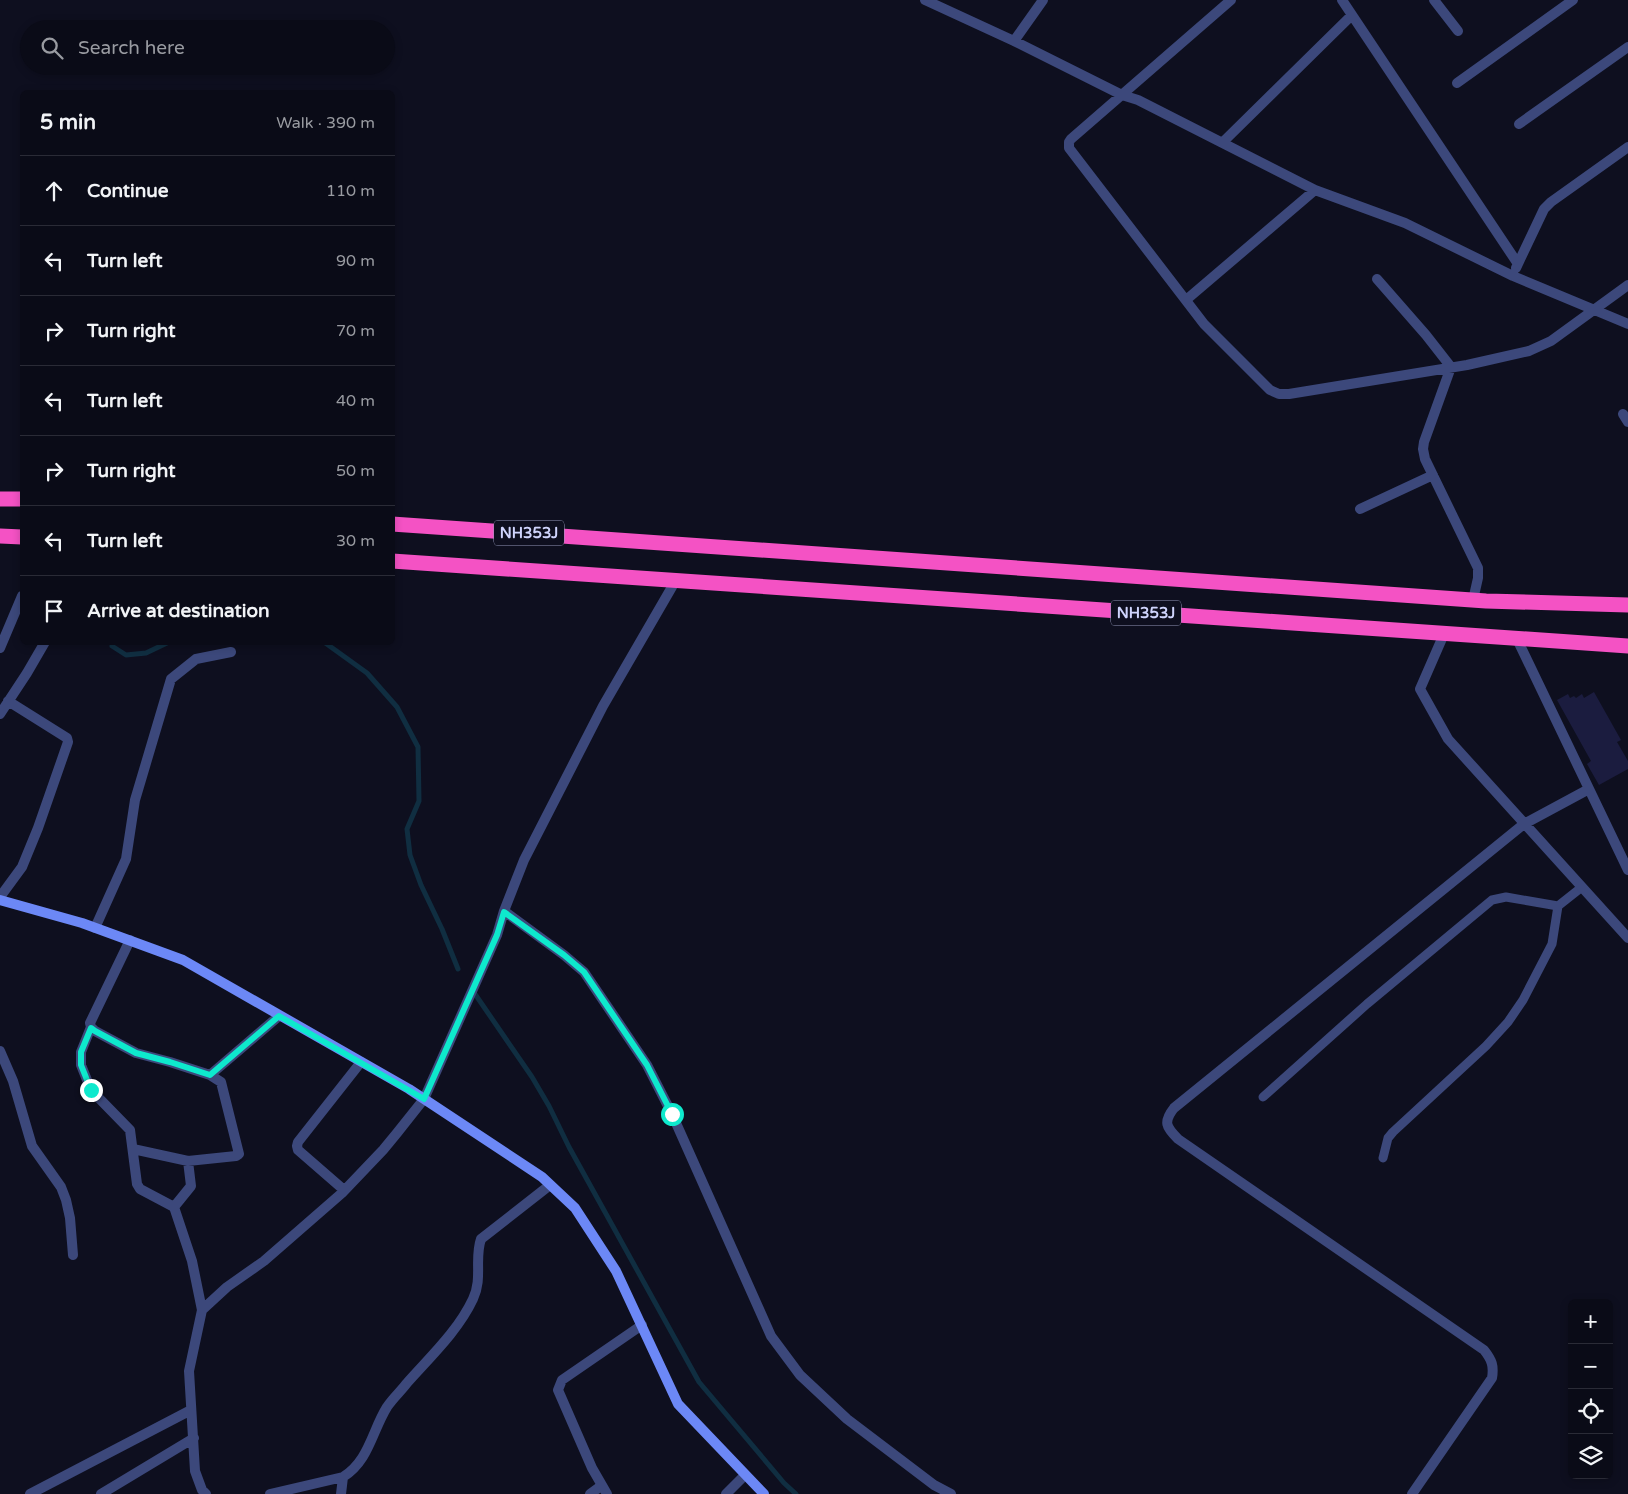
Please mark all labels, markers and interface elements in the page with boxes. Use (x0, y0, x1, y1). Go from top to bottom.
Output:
search box (20, 20, 395, 75)
icon: search (38, 34, 66, 62)
text: Search here (78, 37, 185, 59)
text: 5 min (40, 110, 96, 135)
text: Walk · 390 m (276, 113, 375, 133)
icon: ahead (40, 177, 68, 205)
text: Continue (87, 180, 169, 202)
text: 110 m (326, 181, 375, 201)
icon: left (40, 247, 68, 275)
text: Turn left (87, 250, 163, 272)
text: 90 m (336, 251, 375, 271)
icon: right (40, 317, 68, 345)
text: Turn right (87, 320, 175, 342)
text: 70 m (336, 321, 375, 341)
icon: left (40, 387, 68, 415)
text: Turn left (87, 390, 163, 412)
text: 40 m (336, 391, 375, 411)
icon: right (40, 457, 68, 485)
text: Turn right (87, 460, 175, 482)
text: 50 m (336, 461, 375, 481)
road number: NH353J (494, 520, 564, 546)
icon: left (40, 527, 68, 555)
text: Turn left (87, 530, 163, 552)
text: 30 m (336, 531, 375, 551)
icon: arrive (40, 597, 68, 625)
text: Arrive at destination (87, 600, 270, 622)
road number: NH353J (1111, 600, 1181, 626)
route end (80, 1079, 103, 1102)
route start (661, 1103, 684, 1126)
map controls (1568, 1299, 1613, 1479)
button: + (1568, 1299, 1613, 1344)
button: − (1568, 1344, 1613, 1389)
button: locate (1568, 1389, 1613, 1434)
button: layers (1568, 1434, 1613, 1479)

